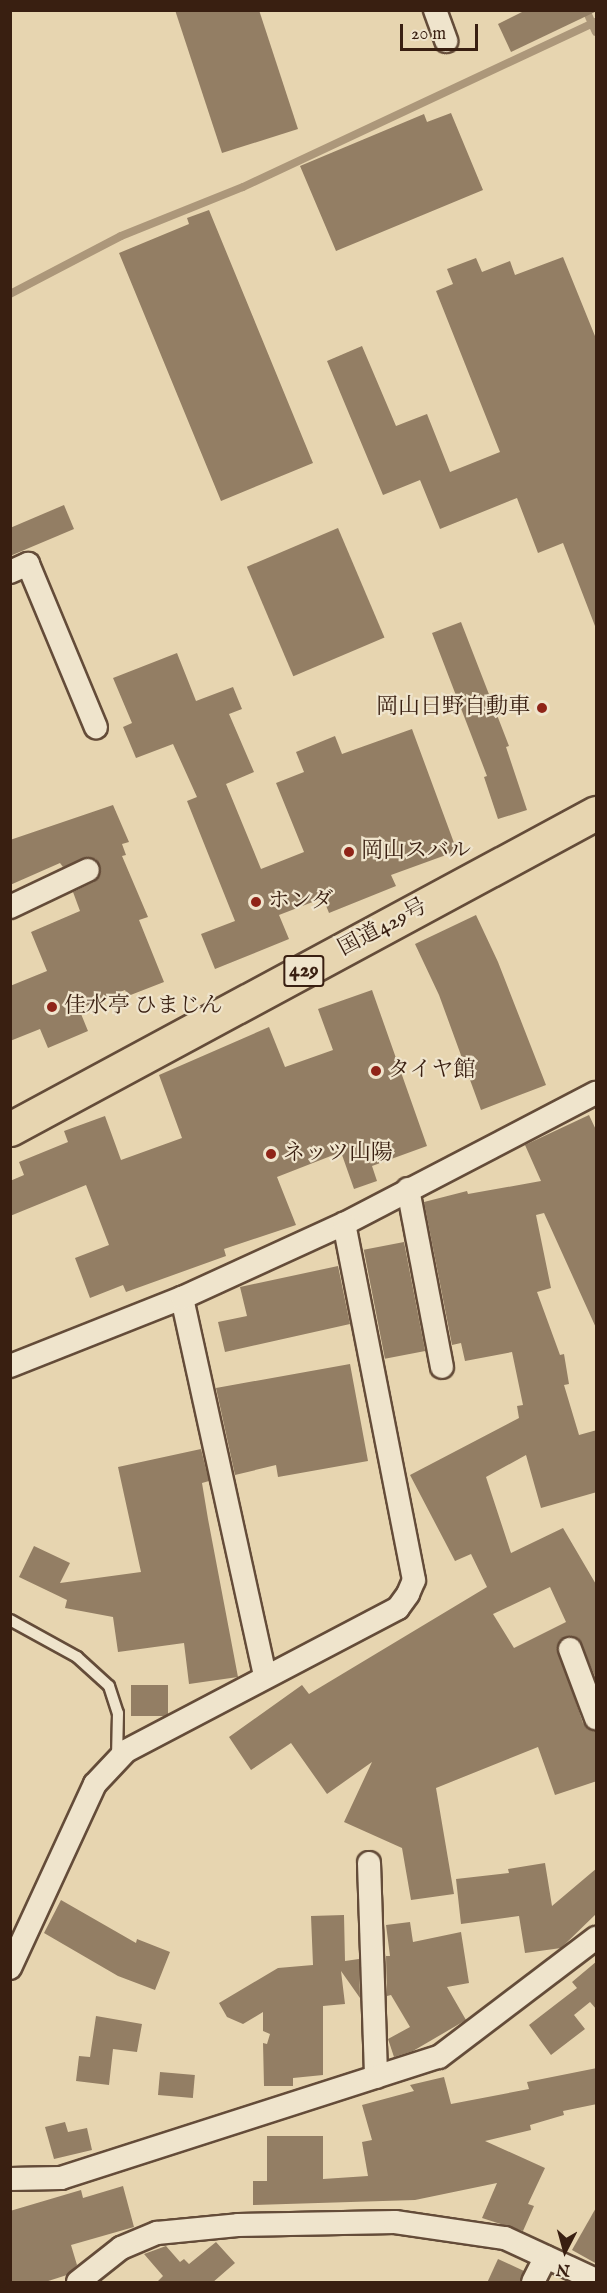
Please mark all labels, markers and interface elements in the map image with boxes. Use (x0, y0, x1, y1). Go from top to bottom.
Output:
scale bar (403, 12, 481, 50)
text: 20 m (411, 23, 446, 46)
place label: 岡山日野自動車 (376, 695, 530, 721)
marker: 岡山日野自動車 (535, 701, 549, 715)
place label: 岡山スバル (361, 839, 471, 865)
marker: 岡山スバル (342, 845, 356, 859)
place label: ホンダ (268, 889, 334, 915)
street label: 国道429号 (334, 894, 432, 962)
marker: ホンダ (249, 895, 263, 909)
road number: 429 (283, 953, 325, 989)
place label: 佳水亭 ひまじん (64, 994, 223, 1020)
marker: 佳水亭 ひまじん (45, 1000, 59, 1014)
place label: タイヤ館 (388, 1058, 476, 1084)
marker: タイヤ館 (369, 1064, 383, 1078)
place label: ネッツ山陽 (283, 1141, 393, 1167)
marker: ネッツ山陽 (264, 1147, 278, 1161)
north arrow (535, 2221, 595, 2281)
text: N (555, 2258, 571, 2280)

